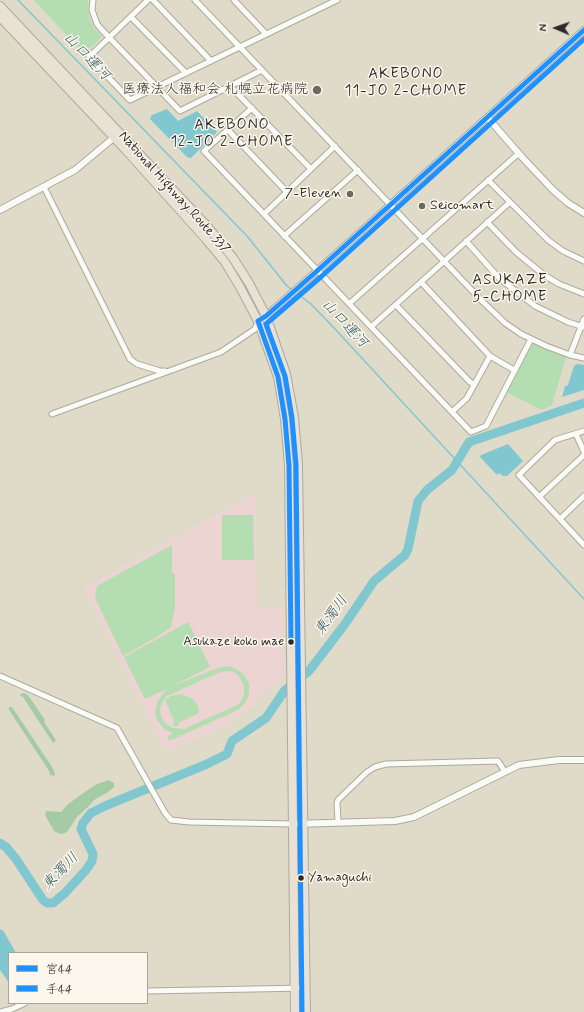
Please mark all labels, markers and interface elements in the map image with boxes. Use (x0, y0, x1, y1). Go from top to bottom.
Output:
north arrow (536, 8, 576, 48)
text: N (537, 24, 551, 31)
water label: 山口運河 (59, 29, 113, 85)
district label: AKEBONO 11-JO 2-CHOME (345, 66, 467, 101)
place label: 医療法人福和会 札幌立花病院 (122, 82, 308, 98)
marker: 医療法人福和会 札幌立花病院 (311, 84, 323, 96)
district label: AKEBONO 12-JO 2-CHOME (170, 117, 294, 152)
street label: National Highway Route 337 (115, 128, 233, 258)
place label: 7-Eleven (284, 186, 342, 202)
marker: 7-Eleven (345, 189, 355, 199)
place label: Seicomart (430, 198, 494, 214)
marker: Seicomart (417, 201, 427, 211)
district label: ASUKAZE 5-CHOME (473, 272, 547, 307)
water label: 山口運河 (317, 296, 371, 352)
water label: 東濁川 (311, 593, 353, 639)
place label: Asukaze koko mae (183, 634, 284, 650)
marker: Asukaze koko mae (286, 637, 296, 647)
water label: 東濁川 (39, 850, 83, 894)
place label: Yamaguchi (308, 870, 371, 886)
marker: Yamaguchi (296, 873, 306, 883)
legend (8, 952, 148, 1004)
text: 宮44 (46, 962, 72, 978)
text: 手44 (46, 982, 72, 998)

